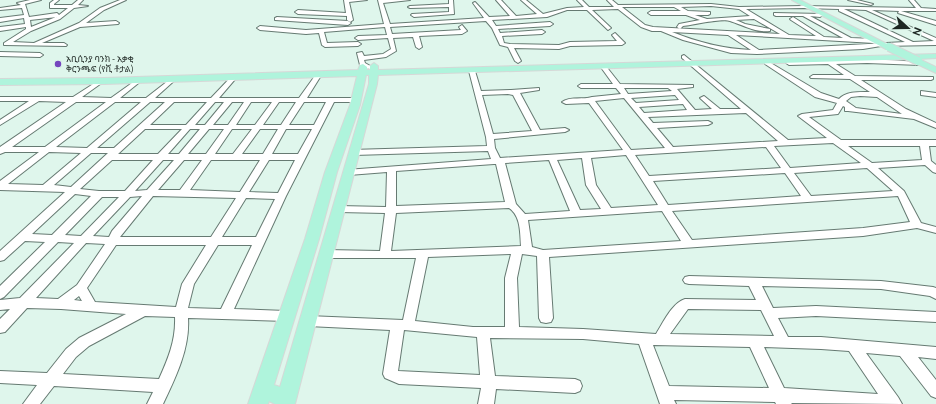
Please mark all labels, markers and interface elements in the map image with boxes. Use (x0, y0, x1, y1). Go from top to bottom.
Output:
north arrow (888, 8, 928, 48)
text: N (910, 26, 924, 38)
place label: አቢሲንያ ባንክ - አቃቂ ቅርንጫፍ (የሺ ቶታል) (66, 54, 134, 74)
marker: አቢሲንያ ባንክ - አቃቂ ቅርንጫፍ (የሺ ቶታል) (53, 59, 63, 69)

